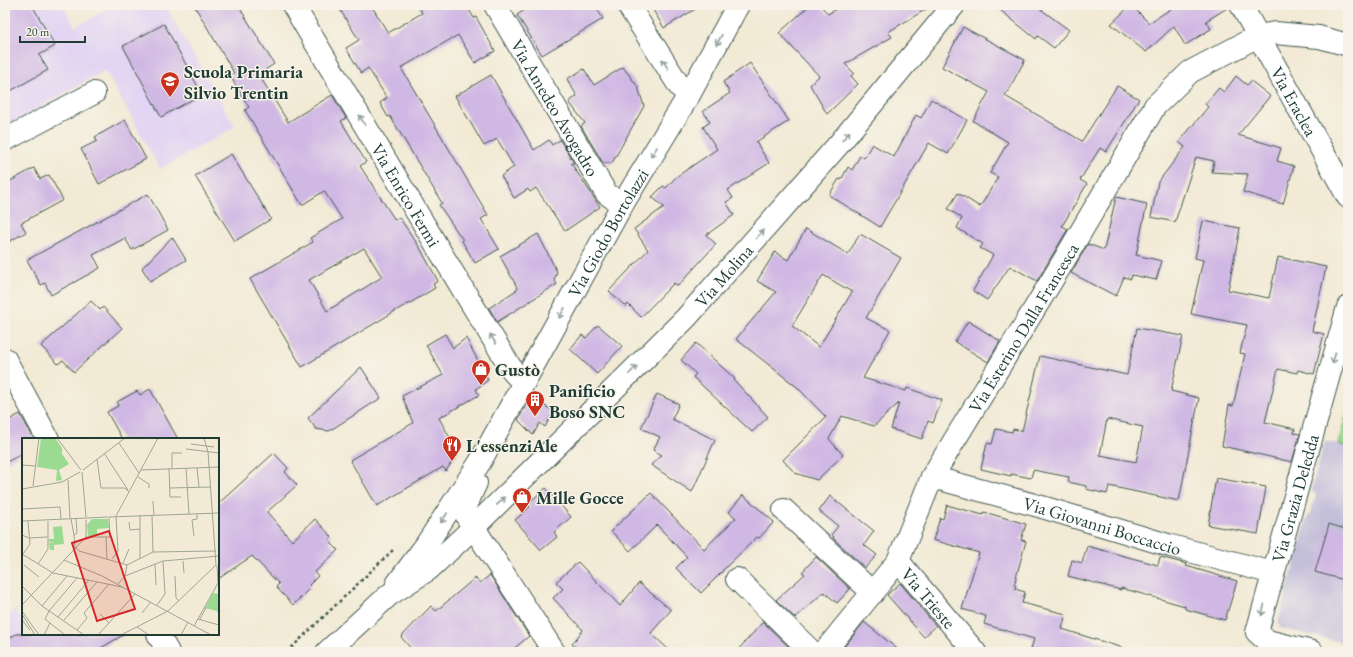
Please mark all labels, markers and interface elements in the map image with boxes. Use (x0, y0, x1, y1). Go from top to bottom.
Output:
scale bar (20, 18, 85, 44)
text: 20 m (26, 24, 50, 40)
one-way arrow (715, 33, 723, 45)
street label: Via Amedeo Avogadro (506, 35, 605, 180)
one-way arrow (661, 58, 669, 70)
place label: Scuola Primaria Silvio Trentin (184, 60, 303, 104)
street label: Via Eraclea (1266, 62, 1324, 141)
school or university icon: Scuola Primaria Silvio Trentin (159, 70, 181, 98)
one-way arrow (357, 114, 365, 126)
one-way arrow (841, 131, 850, 142)
street label: Via Enrico Fermi (367, 139, 446, 251)
one-way arrow (650, 146, 658, 158)
street label: Via Giodo Bortolazzi (562, 164, 653, 301)
one-way arrow (755, 229, 765, 239)
street label: Via Molina (689, 238, 758, 312)
street label: Via Esterino Dalla Francesca (963, 238, 1084, 416)
one-way arrow (557, 307, 565, 319)
one-way arrow (489, 333, 497, 345)
one-way arrow (1330, 352, 1337, 365)
shop icon: Gustò (470, 358, 492, 386)
place label: Gustò (495, 358, 540, 381)
one-way arrow (628, 365, 638, 375)
place label: Panificio Boso SNC (549, 379, 625, 423)
building icon: Panificio Boso SNC (524, 389, 546, 417)
street label: Via Grazia Deledda (1266, 430, 1324, 565)
restaurant icon: L'essenziAle (441, 434, 463, 462)
place label: L'essenziAle (466, 434, 558, 457)
inset map (22, 438, 219, 635)
shop icon: Mille Gocce (511, 486, 533, 514)
place label: Mille Gocce (536, 486, 624, 509)
street label: Via Giovanni Boccaccio (1021, 491, 1184, 560)
one-way arrow (496, 496, 506, 506)
one-way arrow (439, 512, 447, 524)
street label: Via Trieste (897, 562, 961, 633)
one-way arrow (1259, 604, 1266, 617)

